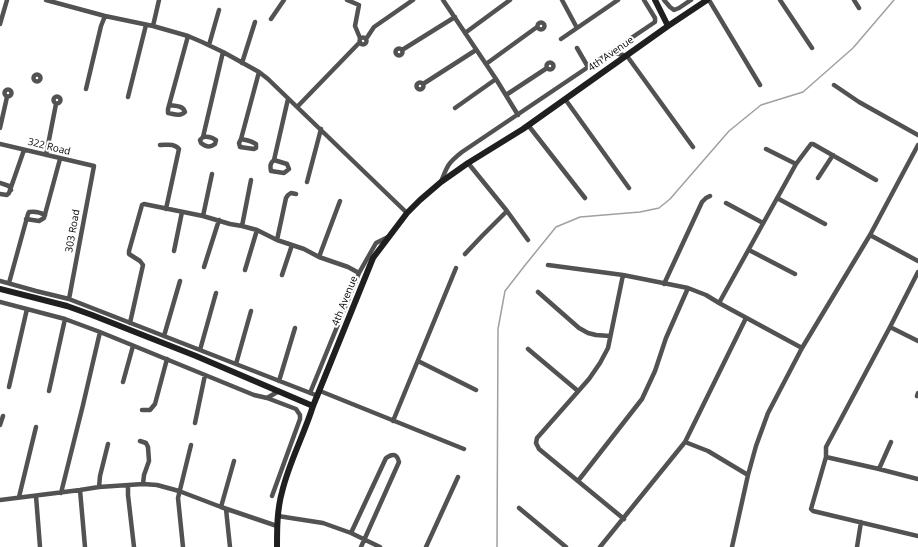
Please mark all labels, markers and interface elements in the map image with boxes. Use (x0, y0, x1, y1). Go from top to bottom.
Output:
street label: 4th Avenue (586, 34, 636, 74)
street label: 322 Road (26, 136, 72, 158)
street label: 303 Road (63, 208, 83, 254)
street label: 4th Avenue (330, 274, 360, 328)

